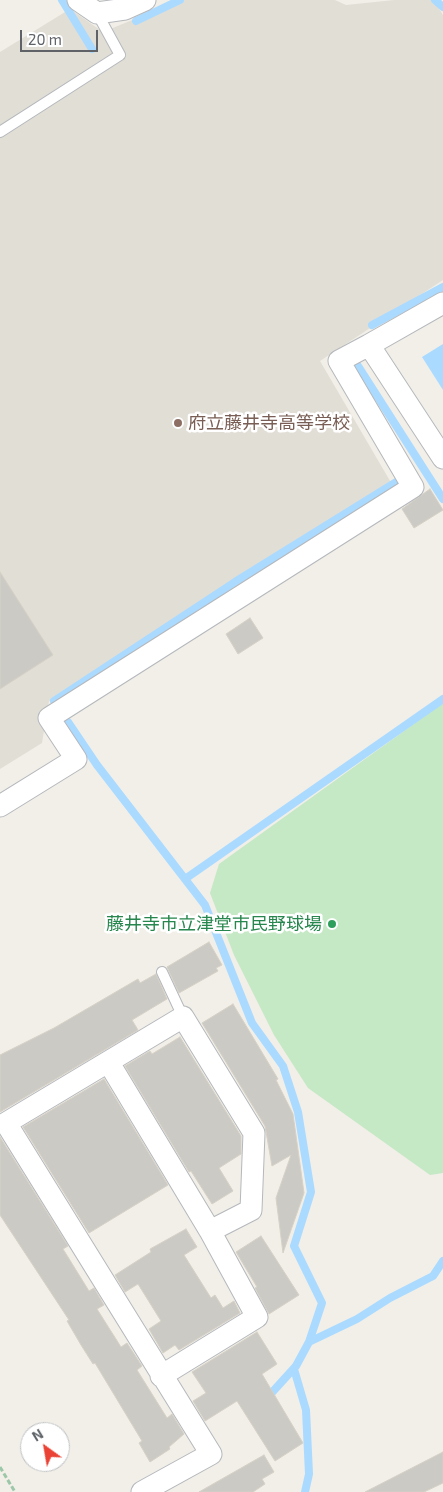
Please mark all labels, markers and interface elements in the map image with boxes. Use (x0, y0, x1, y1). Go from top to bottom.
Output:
scale bar (22, 20, 100, 52)
text: 20 m (28, 30, 62, 48)
place label: 府立藤井寺高等学校 (188, 412, 350, 434)
marker: 府立藤井寺高等学校 (172, 417, 184, 429)
place label: 藤井寺市立津堂市民野球場 (106, 913, 322, 935)
marker: 藤井寺市立津堂市民野球場 (326, 918, 338, 930)
north arrow (20, 1422, 70, 1472)
text: N (29, 1425, 46, 1445)

